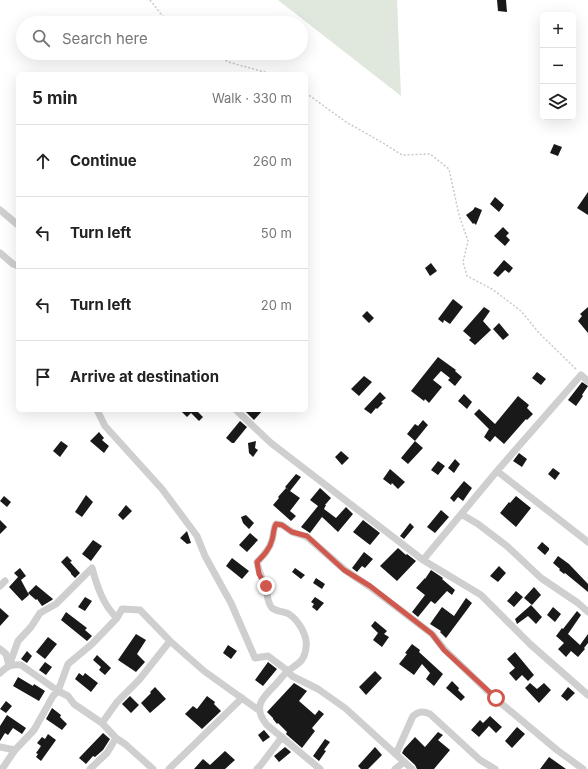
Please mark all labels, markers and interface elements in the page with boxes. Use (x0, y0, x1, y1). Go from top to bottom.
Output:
map controls (540, 12, 576, 120)
button: + (540, 12, 576, 48)
search box (16, 16, 308, 60)
icon: search (30, 27, 52, 49)
text: Search here (62, 29, 148, 48)
button: − (540, 48, 576, 84)
button: layers (540, 84, 576, 120)
text: 5 min (32, 88, 78, 108)
text: Walk · 330 m (212, 90, 292, 106)
icon: ahead (32, 150, 54, 172)
text: Continue (70, 151, 137, 170)
text: 260 m (253, 153, 292, 169)
icon: left (32, 222, 54, 244)
text: Turn left (70, 223, 131, 242)
text: 50 m (261, 225, 292, 241)
icon: left (32, 294, 54, 316)
text: Turn left (70, 295, 131, 314)
text: 20 m (261, 297, 292, 313)
icon: arrive (32, 366, 54, 388)
text: Arrive at destination (70, 367, 219, 386)
route end (257, 577, 275, 595)
route start (487, 689, 505, 707)

